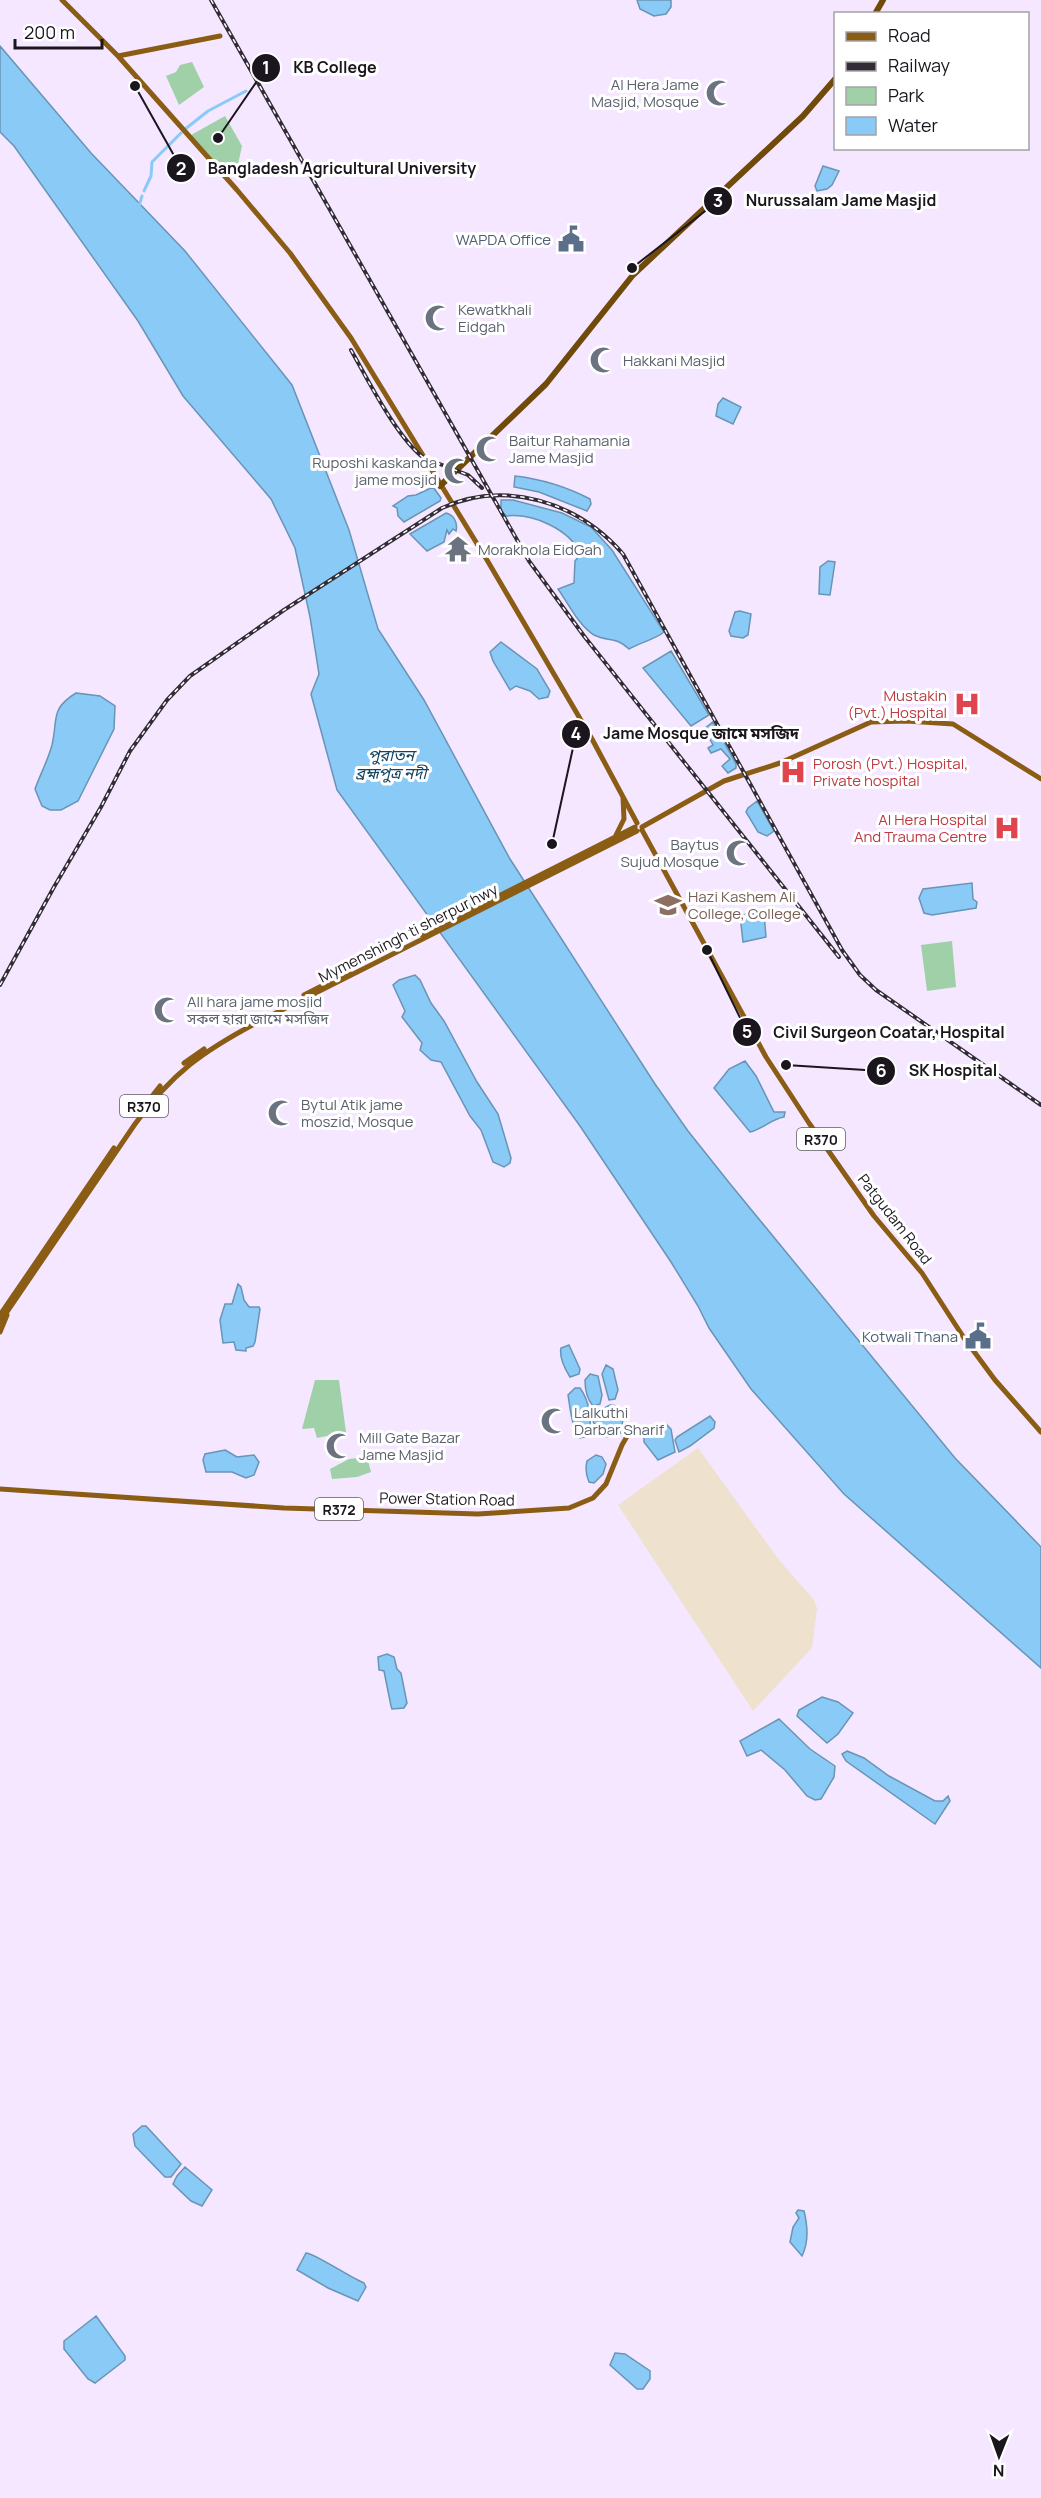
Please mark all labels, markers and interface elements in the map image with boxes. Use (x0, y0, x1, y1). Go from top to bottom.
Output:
scale bar (15, 12, 102, 50)
legend (834, 12, 1029, 150)
text: 200 m (24, 20, 75, 44)
text: Road (888, 23, 931, 47)
callout: KB College (251, 51, 389, 85)
text: Railway (888, 53, 950, 77)
text: 1 (262, 55, 270, 79)
text: KB College (293, 56, 377, 78)
place label: Al Hera Jame Masjid, Mosque (591, 74, 699, 112)
mosque icon: Al Hera Jame Masjid, Mosque (704, 78, 734, 108)
text: Park (888, 83, 925, 107)
text: Water (888, 113, 938, 137)
callout: Bangladesh Agricultural University (166, 151, 488, 185)
text: 2 (176, 156, 186, 180)
text: Bangladesh Agricultural University (208, 157, 476, 179)
callout: Nurussalam Jame Masjid (703, 184, 948, 218)
text: 3 (713, 188, 723, 212)
text: Nurussalam Jame Masjid (746, 189, 936, 211)
public building icon: WAPDA Office (556, 224, 586, 254)
place label: WAPDA Office (456, 229, 551, 250)
place label: Kewatkhali Eidgah (458, 299, 532, 337)
mosque icon: Kewatkhali Eidgah (423, 303, 453, 333)
mosque icon: Hakkani Masjid (588, 345, 618, 375)
place label: Hakkani Masjid (623, 350, 725, 371)
place label: Baitur Rahamania Jame Masjid (509, 430, 630, 468)
mosque icon: Baitur Rahamania Jame Masjid (474, 434, 504, 464)
place label: Ruposhi kaskanda jame mosjid (312, 452, 437, 490)
mosque icon: Ruposhi kaskanda jame mosjid (442, 456, 472, 486)
temple icon: Morakhola EidGah (443, 534, 473, 564)
place label: Morakhola EidGah (478, 539, 602, 560)
place label: Mustakin (Pvt.) Hospital (848, 685, 947, 723)
hospital icon: Mustakin (Pvt.) Hospital (952, 689, 982, 719)
callout: Jame Mosque জামে মসজিদ (561, 717, 811, 751)
text: 4 (571, 721, 582, 745)
text: Jame Mosque জামে মসজিদ (603, 722, 800, 744)
water label: পুরাতন ব্রহ্মপুত্র নদী (355, 744, 429, 784)
place label: Porosh (Pvt.) Hospital, Private hospital (813, 753, 968, 791)
hospital icon: Porosh (Pvt.) Hospital, Private hospital (778, 757, 808, 787)
place label: Al Hera Hospital And Trauma Centre (854, 809, 987, 847)
hospital icon: Al Hera Hospital And Trauma Centre (992, 813, 1022, 843)
place label: Baytus Sujud Mosque (620, 834, 719, 872)
mosque icon: Baytus Sujud Mosque (724, 838, 754, 868)
street label: Mymenshingh ti sherpur hwy (315, 879, 501, 987)
place label: Hazi Kashem Ali College, College (688, 886, 801, 924)
school or university icon: Hazi Kashem Ali College, College (653, 890, 683, 920)
place label: All hara jame mosjid সকল হারা জামে মসজিদ (186, 991, 329, 1029)
mosque icon: All hara jame mosjid সকল হারা জামে মসজিদ (152, 995, 182, 1025)
callout: Civil Surgeon Coatar, Hospital (732, 1015, 1017, 1049)
text: 5 (742, 1019, 752, 1043)
text: Civil Surgeon Coatar, Hospital (773, 1021, 1005, 1043)
callout: SK Hospital (866, 1054, 1009, 1088)
text: 6 (875, 1058, 887, 1082)
text: SK Hospital (909, 1059, 997, 1081)
place label: Bytul Atik jame moszid, Mosque (301, 1094, 414, 1132)
road number: R370 (120, 1095, 168, 1117)
mosque icon: Bytul Atik jame moszid, Mosque (266, 1098, 296, 1128)
road number: R370 (797, 1128, 845, 1150)
street label: Patgudam Road (853, 1169, 937, 1269)
public building icon: Kotwali Thana (963, 1321, 993, 1351)
place label: Kotwali Thana (862, 1326, 958, 1347)
place label: Lalkuthi Darbar Sharif (574, 1402, 665, 1440)
mosque icon: Lalkuthi Darbar Sharif (539, 1406, 569, 1436)
place label: Mill Gate Bazar Jame Masjid (359, 1427, 461, 1465)
mosque icon: Mill Gate Bazar Jame Masjid (324, 1431, 354, 1461)
street label: Power Station Road (379, 1487, 515, 1511)
road number: R372 (315, 1498, 363, 1520)
north arrow (969, 2426, 1029, 2486)
text: N (993, 2460, 1005, 2482)

